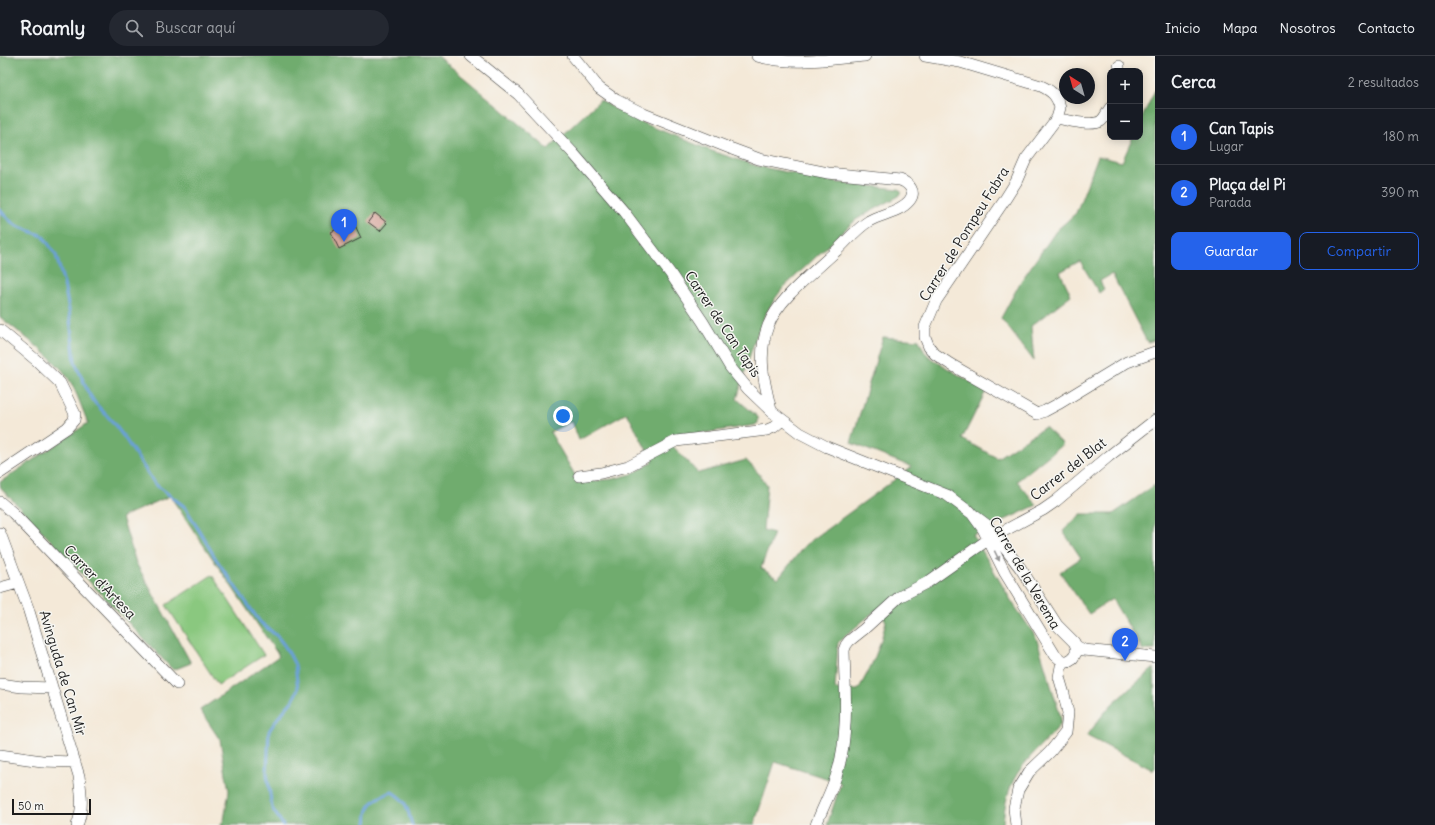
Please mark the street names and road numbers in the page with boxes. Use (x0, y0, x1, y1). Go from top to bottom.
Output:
street label: Carrer de Pompeu Fabra (915, 163, 1013, 305)
street label: Carrer de Can Tapis (681, 268, 765, 380)
street label: Carrer del Blat (1026, 433, 1110, 504)
street label: Carrer de la Verema (985, 513, 1065, 633)
street label: Carrer d'Artesa (60, 541, 140, 623)
street label: Avinguda de Can Mir (35, 608, 91, 738)

